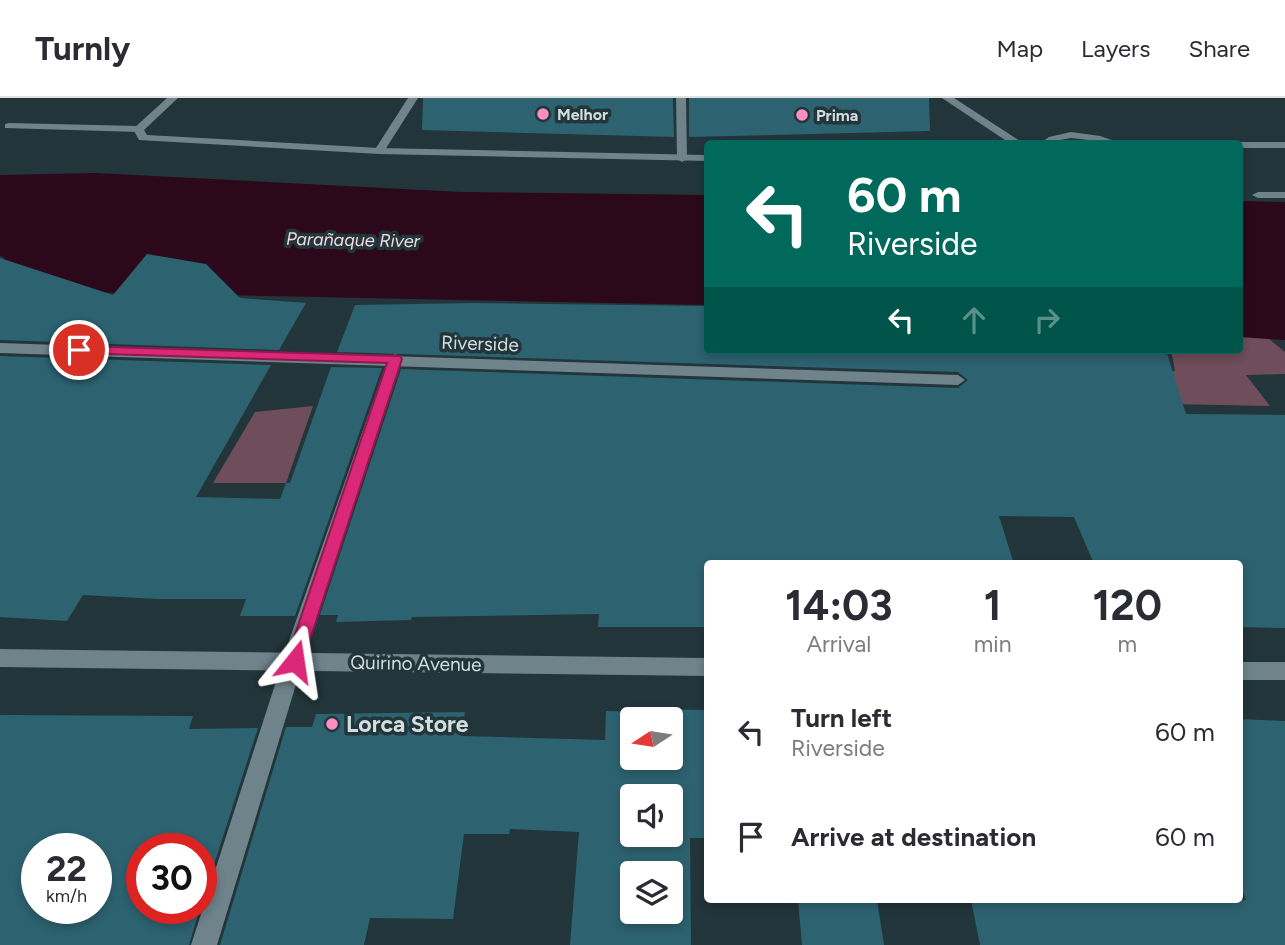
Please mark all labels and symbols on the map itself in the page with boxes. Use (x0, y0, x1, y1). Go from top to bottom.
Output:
place label: Melhor (557, 105, 608, 124)
marker: Melhor (535, 106, 551, 122)
place label: Prima (816, 106, 858, 125)
marker: Prima (794, 107, 810, 123)
water label: Parañaque River (286, 228, 421, 252)
pin (49, 320, 109, 380)
street label: Riverside (441, 331, 519, 356)
position arrow (258, 624, 332, 698)
street label: Quirino Avenue (350, 651, 482, 676)
north arrow (620, 707, 682, 770)
place label: Lorca Store (346, 710, 469, 738)
marker: Lorca Store (324, 716, 340, 732)
speed limit sign: 30 (126, 833, 217, 924)

